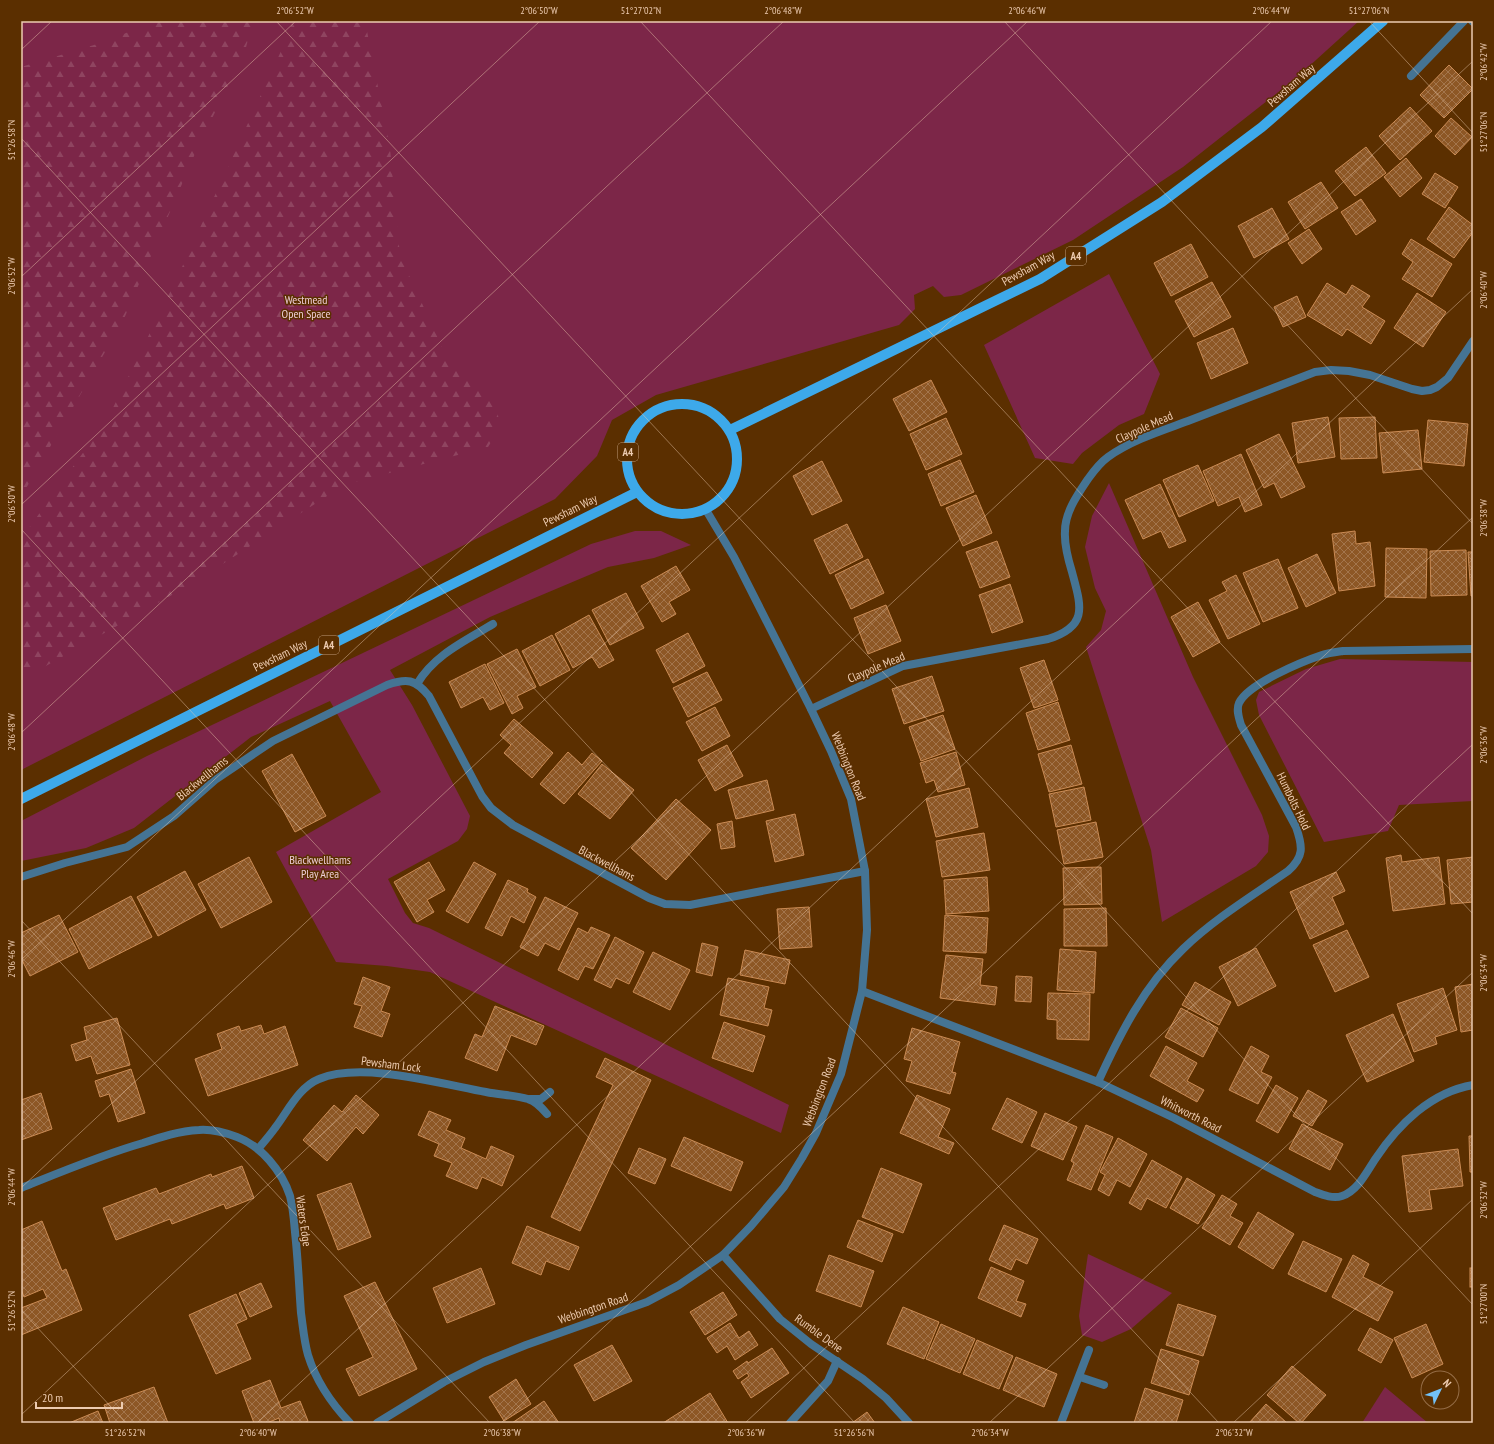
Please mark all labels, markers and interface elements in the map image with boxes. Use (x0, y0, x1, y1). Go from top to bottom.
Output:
text: 2°06'52"W (276, 4, 314, 17)
text: 2°06'50"W (520, 4, 558, 17)
text: 51°27'02"N (621, 4, 661, 17)
text: 2°06'48"W (764, 4, 802, 17)
text: 2°06'46"W (1008, 4, 1046, 17)
text: 2°06'44"W (1252, 4, 1290, 17)
text: 51°27'06"N (1349, 4, 1389, 17)
text: 2°06'42"W (1477, 43, 1490, 81)
street label: Pewsham Way (1264, 60, 1318, 110)
text: 51°27'06"N (1477, 112, 1490, 152)
text: 51°26'58"N (5, 120, 18, 160)
street label: Pewsham Way (999, 247, 1058, 289)
road number: A4 (1066, 247, 1086, 265)
text: 2°06'52"W (5, 257, 18, 295)
text: 2°06'40"W (1477, 271, 1490, 309)
park label: Westmead Open Space (282, 292, 330, 321)
street label: Claypole Mead (1113, 408, 1175, 446)
road number: A4 (618, 443, 638, 461)
text: 2°06'50"W (5, 485, 18, 523)
street label: Pewsham Way (541, 490, 600, 530)
text: 2°06'38"W (1477, 499, 1490, 537)
street label: Pewsham Way (251, 635, 310, 675)
road number: A4 (319, 636, 339, 654)
street label: Claypole Mead (845, 648, 907, 686)
text: 2°06'48"W (5, 713, 18, 751)
text: 2°06'36"W (1477, 726, 1490, 764)
street label: Webbington Road (828, 729, 870, 803)
street label: Blackwellhams (173, 753, 231, 803)
street label: Humbolts Hold (1274, 770, 1314, 832)
street label: Blackwellhams (576, 842, 638, 884)
park label: Blackwellhams Play Area (289, 852, 351, 881)
text: 2°06'46"W (5, 940, 18, 978)
text: 2°06'34"W (1477, 954, 1490, 992)
street label: Pewsham Lock (360, 1053, 422, 1075)
street label: Webbington Road (799, 1055, 839, 1129)
street label: Whitworth Road (1158, 1092, 1224, 1136)
text: 2°06'44"W (5, 1168, 18, 1206)
text: 2°06'32"W (1477, 1181, 1490, 1219)
street label: Waters Edge (293, 1195, 315, 1247)
text: 51°27'00"N (1477, 1284, 1490, 1324)
street label: Webbington Road (556, 1289, 630, 1327)
text: 51°26'52"N (5, 1291, 18, 1331)
street label: Rumble Dene (792, 1311, 846, 1355)
north arrow (1420, 1370, 1460, 1410)
text: N (1440, 1376, 1454, 1390)
scale bar (36, 1384, 122, 1410)
text: 20 m (42, 1390, 63, 1405)
text: 51°26'52"N (105, 1426, 145, 1439)
text: 2°06'40"W (239, 1426, 277, 1439)
text: 2°06'38"W (483, 1426, 521, 1439)
text: 2°06'36"W (727, 1426, 765, 1439)
text: 51°26'56"N (834, 1426, 874, 1439)
text: 2°06'34"W (971, 1426, 1009, 1439)
text: 2°06'32"W (1215, 1426, 1253, 1439)

